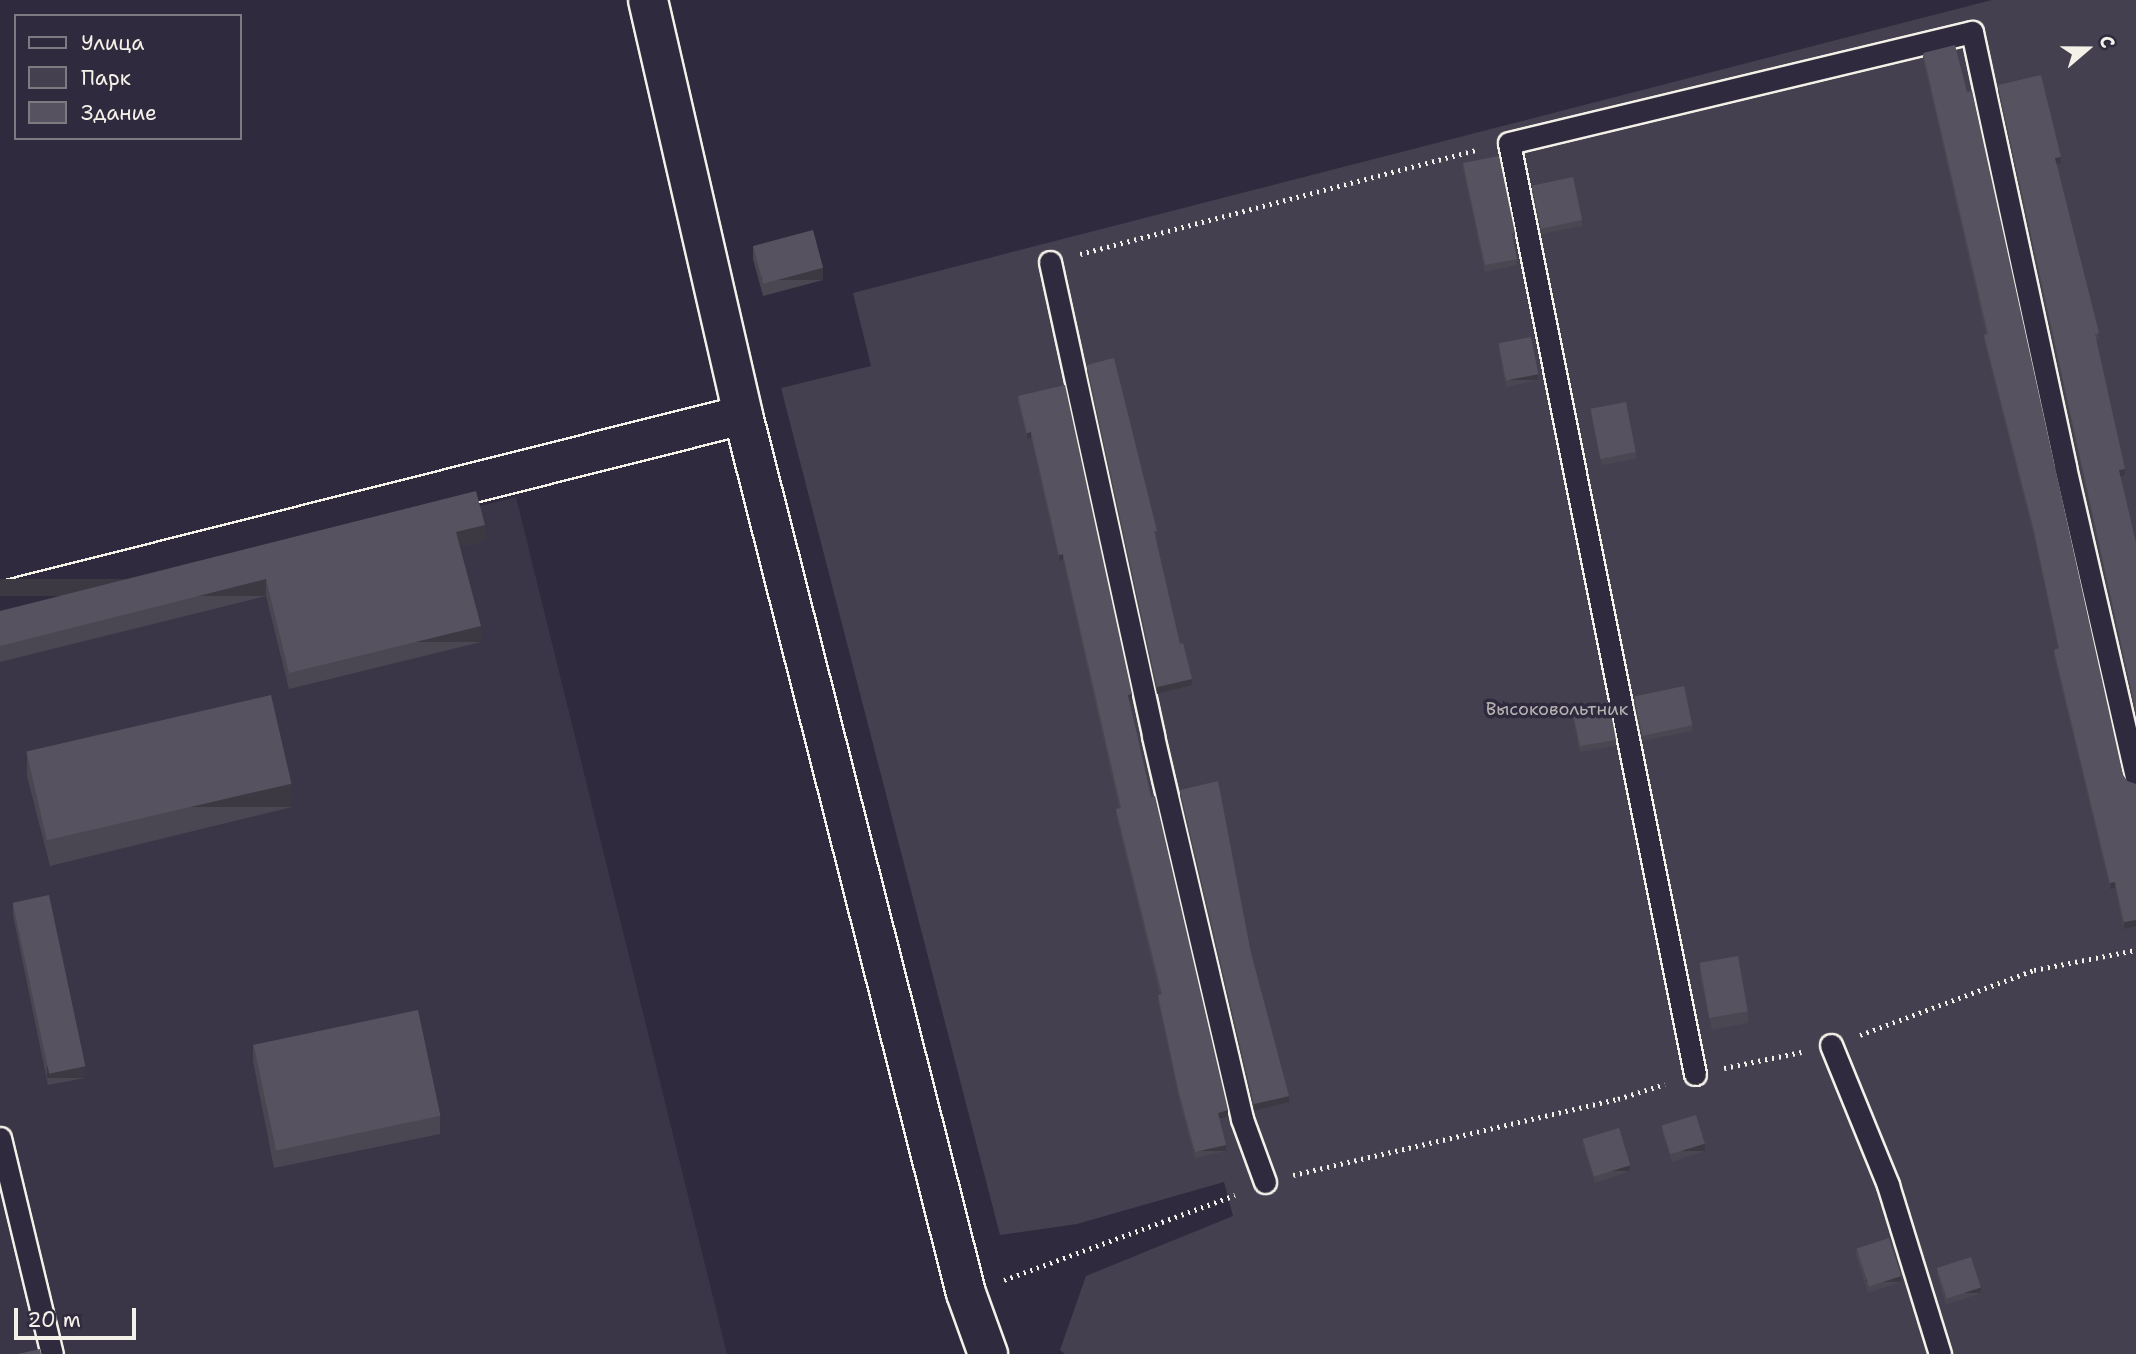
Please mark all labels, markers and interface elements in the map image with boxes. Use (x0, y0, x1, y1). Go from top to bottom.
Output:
legend (14, 14, 242, 140)
north arrow (2052, 14, 2122, 84)
text: Улица (81, 29, 144, 57)
text: С (2093, 32, 2121, 51)
text: Парк (81, 64, 131, 92)
text: Здание (81, 99, 157, 127)
park label: Высоковольтник (1486, 698, 1628, 720)
scale bar (18, 1294, 140, 1338)
text: 20 m (27, 1306, 81, 1334)

